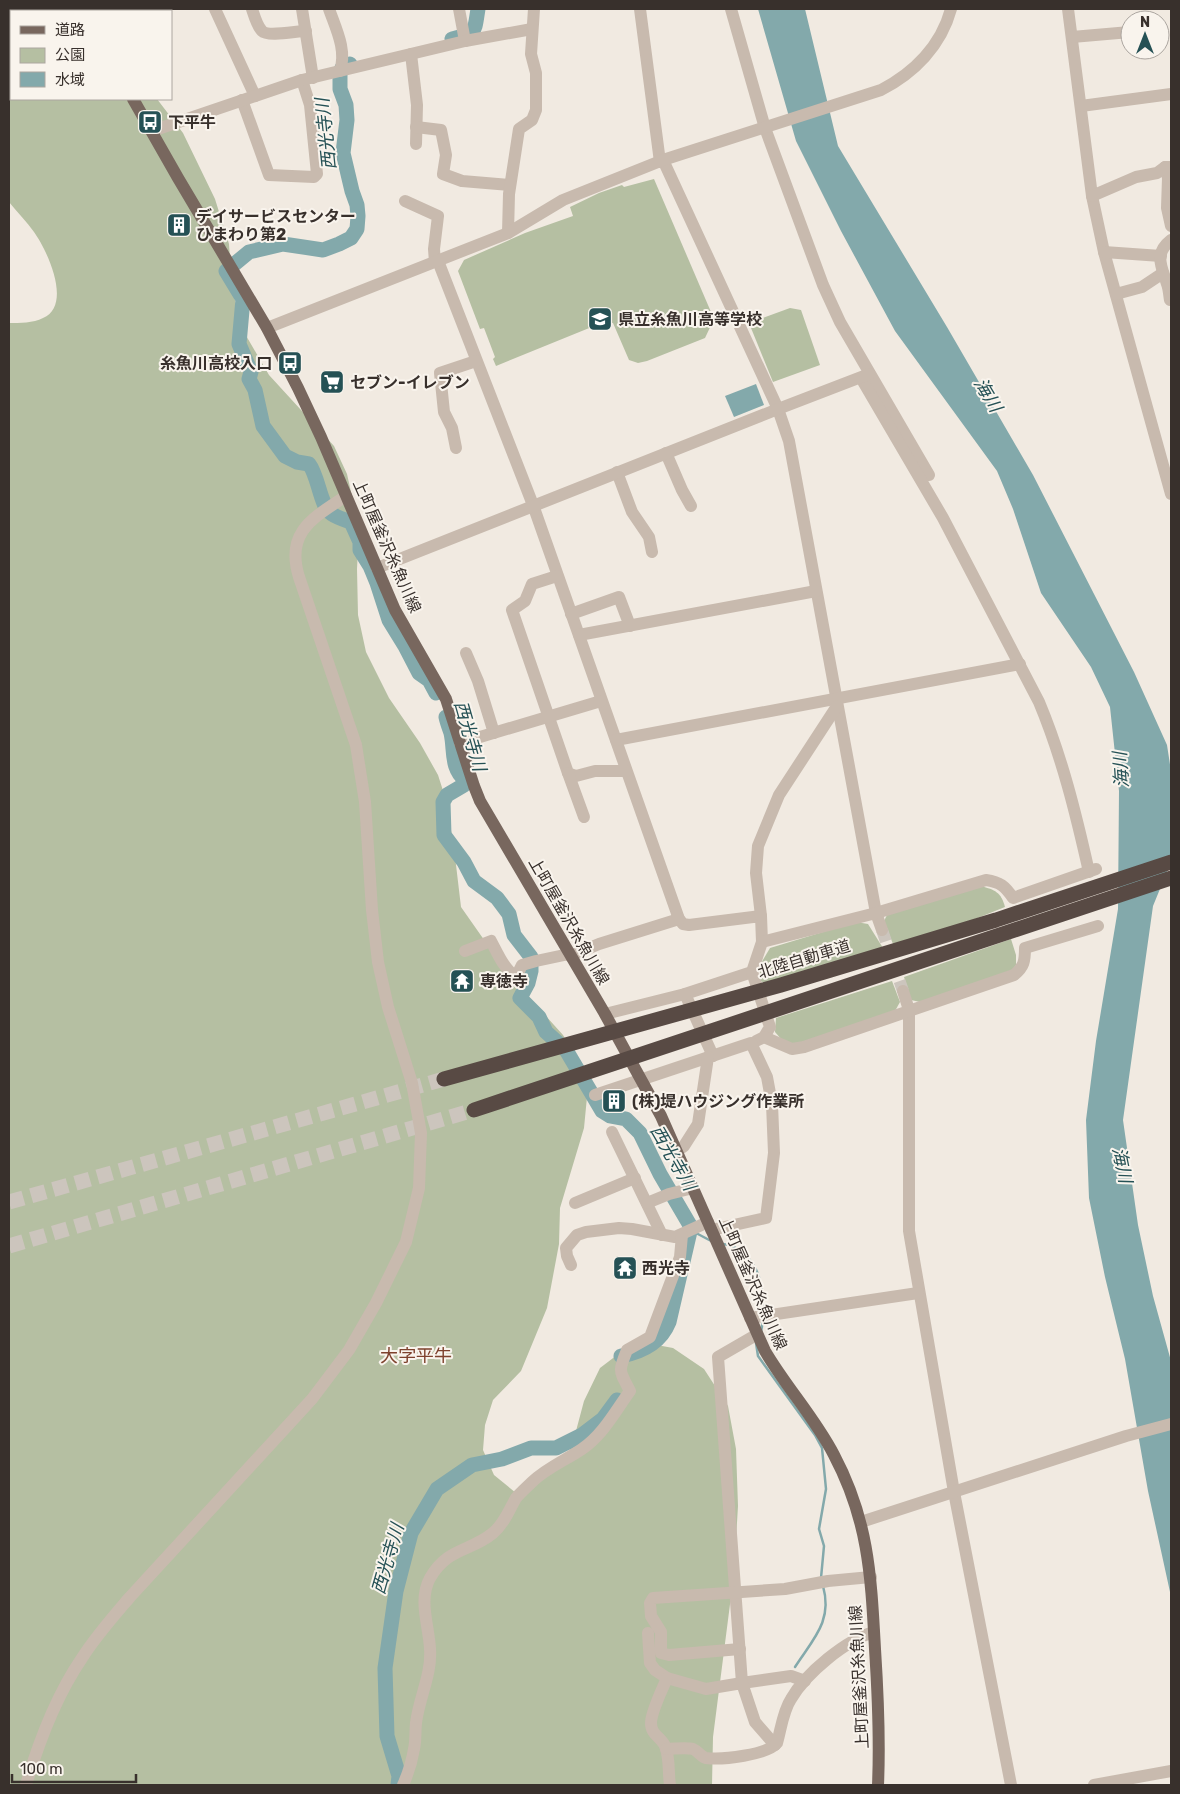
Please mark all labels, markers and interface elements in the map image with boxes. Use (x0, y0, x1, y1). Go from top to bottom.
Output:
legend (10, 10, 172, 100)
north arrow (1120, 10, 1170, 60)
text: N (1140, 14, 1150, 31)
text: 道路 (55, 21, 85, 39)
text: 公園 (55, 46, 85, 64)
text: 水域 (55, 71, 85, 89)
water label: 西光寺川 (311, 95, 341, 171)
bus stop icon: 下平牛 (137, 109, 163, 135)
place label: 下平牛 (168, 113, 216, 132)
place label: デイサービスセンター ひまわり第2 (196, 207, 356, 244)
building icon: デイサービスセンター ひまわり第2 (166, 212, 192, 238)
school or university icon: 県立糸魚川高等学校 (587, 306, 613, 332)
place label: 県立糸魚川高等学校 (618, 310, 762, 329)
bus stop icon: 糸魚川高校入口 (277, 350, 303, 376)
place label: 糸魚川高校入口 (160, 354, 272, 373)
supermarket icon: セブン-イレブン (319, 369, 345, 395)
place label: セブン-イレブン (350, 373, 470, 392)
water label: 海川 (969, 374, 1008, 418)
street label: 上町屋釜沢糸魚川線 (349, 476, 425, 616)
water label: 西光寺川 (450, 698, 491, 776)
water label: 海川 (1109, 749, 1133, 789)
street label: 上町屋釜沢糸魚川線 (525, 854, 613, 988)
street label: 北陸自動車道 (755, 936, 853, 982)
temple icon: 専徳寺 (449, 968, 475, 994)
place label: 専徳寺 (480, 972, 528, 991)
building icon: (株)堤ハウジング作業所 (601, 1088, 627, 1114)
place label: (株)堤ハウジング作業所 (632, 1092, 804, 1111)
water label: 西光寺川 (645, 1121, 702, 1196)
water label: 海川 (1107, 1145, 1137, 1187)
street label: 上町屋釜沢糸魚川線 (715, 1213, 791, 1353)
temple icon: 西光寺 (612, 1255, 638, 1281)
place label: 西光寺 (642, 1259, 690, 1278)
district label: 大字平牛 (380, 1345, 452, 1367)
water label: 西光寺川 (368, 1519, 409, 1597)
street label: 上町屋釜沢糸魚川線 (846, 1605, 872, 1749)
scale bar (12, 1752, 136, 1784)
text: 100 m (20, 1760, 62, 1778)

